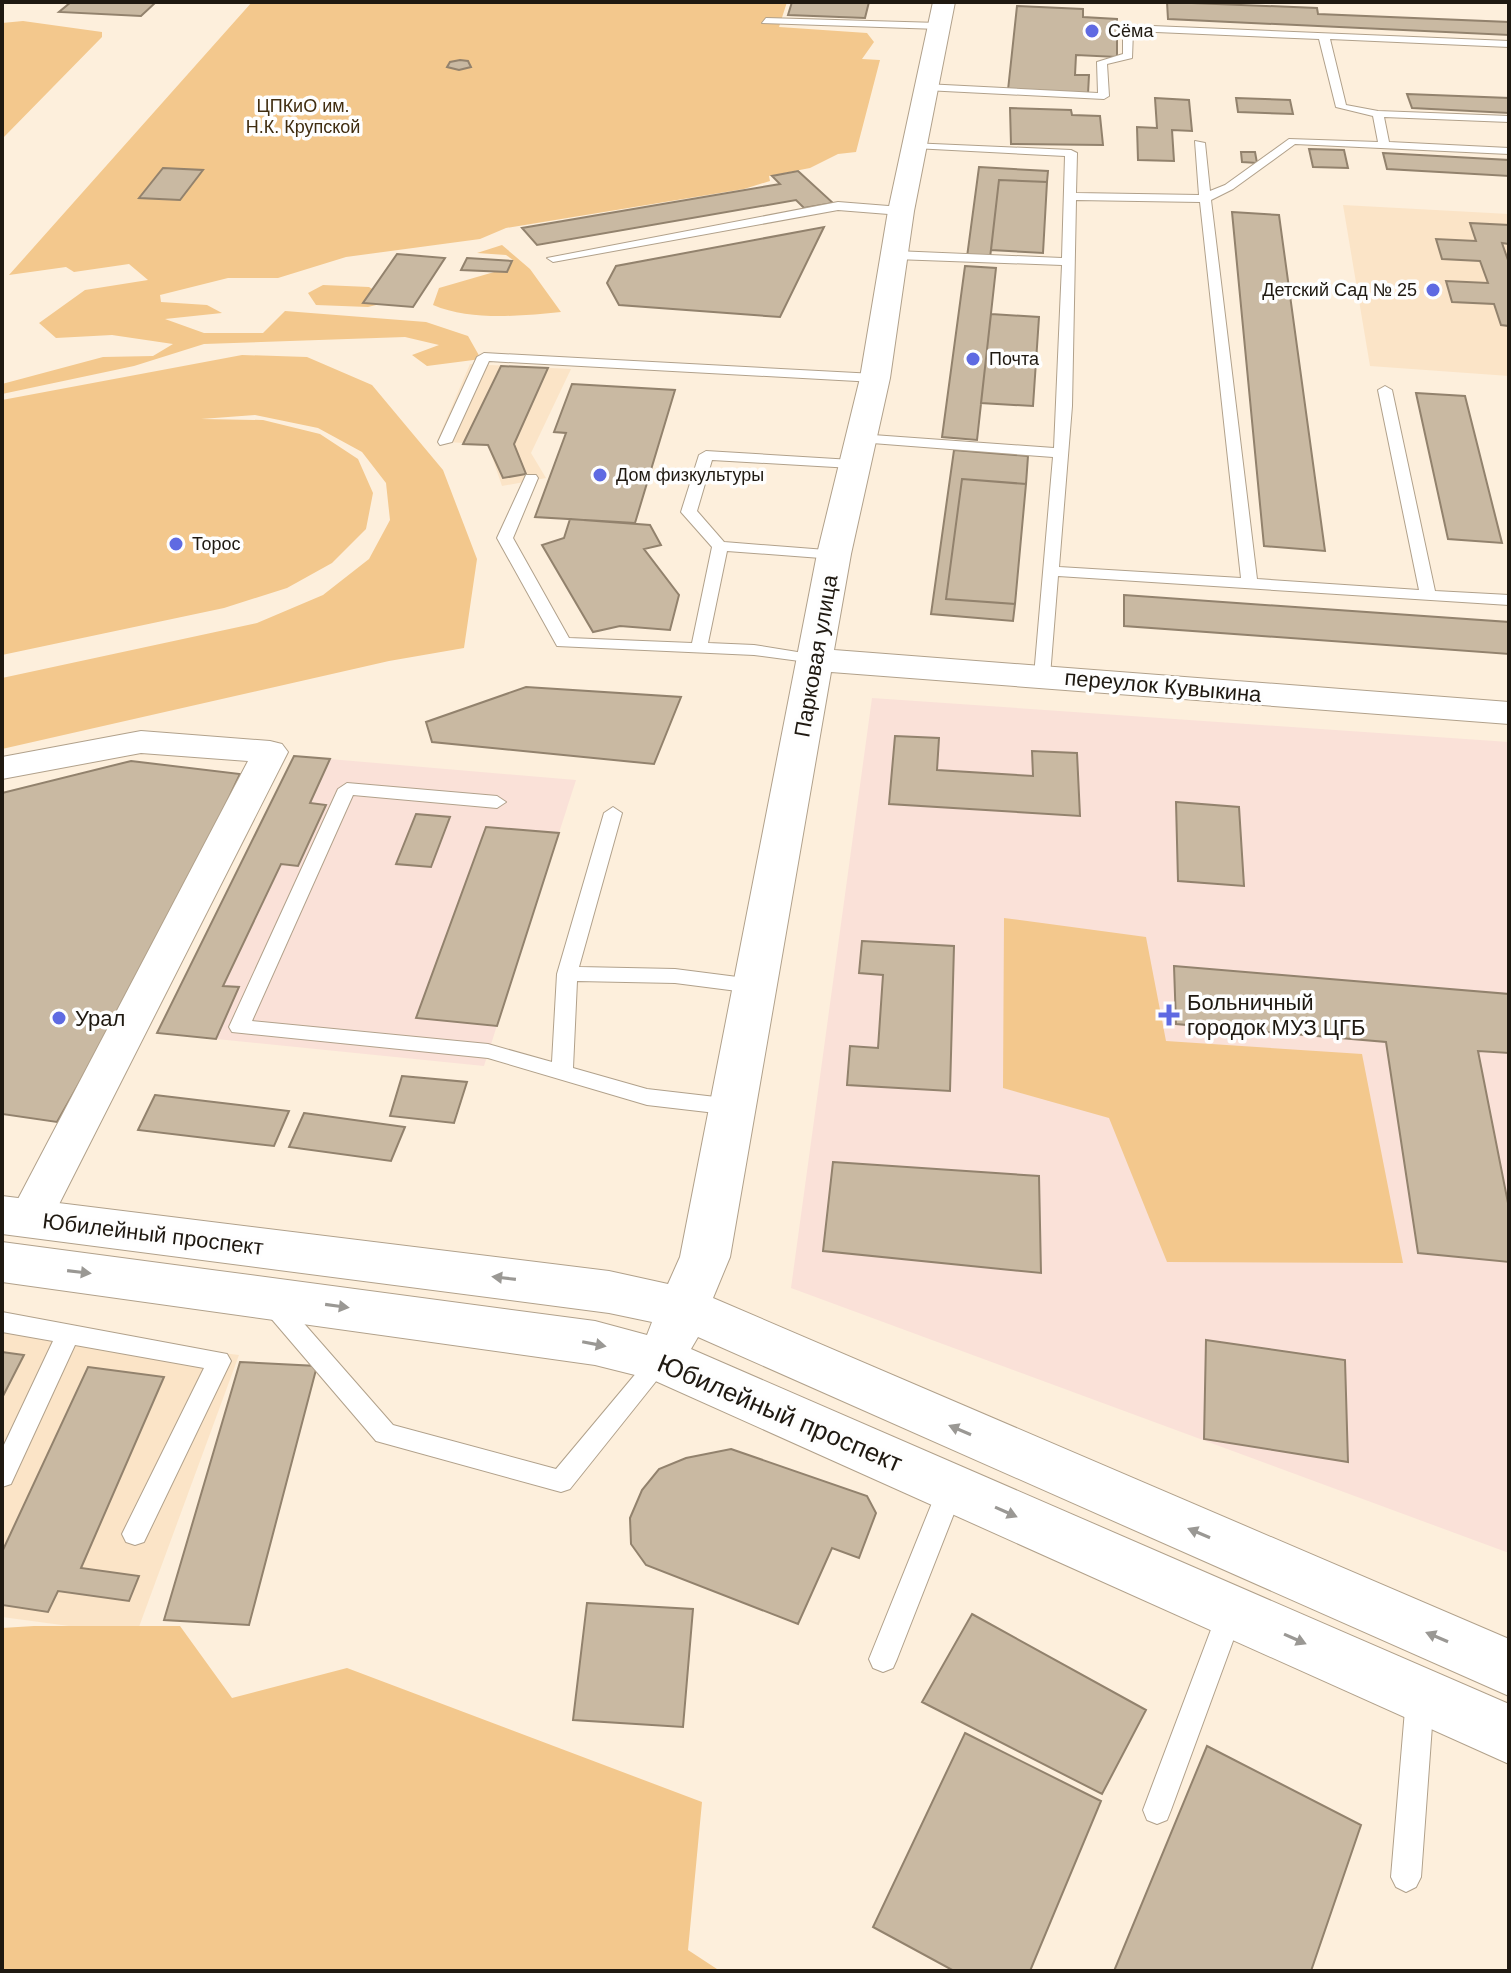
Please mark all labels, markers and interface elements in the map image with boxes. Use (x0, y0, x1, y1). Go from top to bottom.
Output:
place label: Сёма (1108, 21, 1154, 41)
marker: Сёма (1083, 22, 1101, 40)
park label: ЦПКиО им. Н.К. Крупской (246, 96, 360, 137)
place label: Детский Сад № 25 (1262, 280, 1417, 300)
marker: Детский Сад № 25 (1424, 281, 1442, 299)
place label: Почта (989, 349, 1040, 369)
marker: Почта (964, 350, 982, 368)
place label: Дом физкультуры (616, 465, 764, 485)
marker: Дом физкультуры (591, 466, 609, 484)
place label: Торос (192, 534, 241, 554)
marker: Торос (167, 535, 185, 553)
street label: Парковая улица (789, 572, 843, 739)
street label: переулок Кувыкина (1064, 665, 1263, 707)
place label: Больничный городок МУЗ ЦГБ (1187, 990, 1365, 1040)
marker: Больничный городок МУЗ ЦГБ (1158, 1004, 1180, 1026)
place label: Урал (75, 1006, 125, 1031)
marker: Урал (50, 1009, 68, 1027)
street label: Юбилейный проспект (41, 1208, 265, 1260)
one-way arrow (67, 1266, 92, 1279)
one-way arrow (491, 1271, 516, 1284)
one-way arrow (325, 1300, 350, 1313)
one-way arrow (582, 1338, 607, 1350)
street label: Юбилейный проспект (653, 1348, 907, 1478)
one-way arrow (948, 1424, 972, 1437)
one-way arrow (994, 1505, 1018, 1519)
one-way arrow (1187, 1527, 1211, 1540)
one-way arrow (1426, 1630, 1449, 1643)
one-way arrow (1283, 1633, 1307, 1646)

